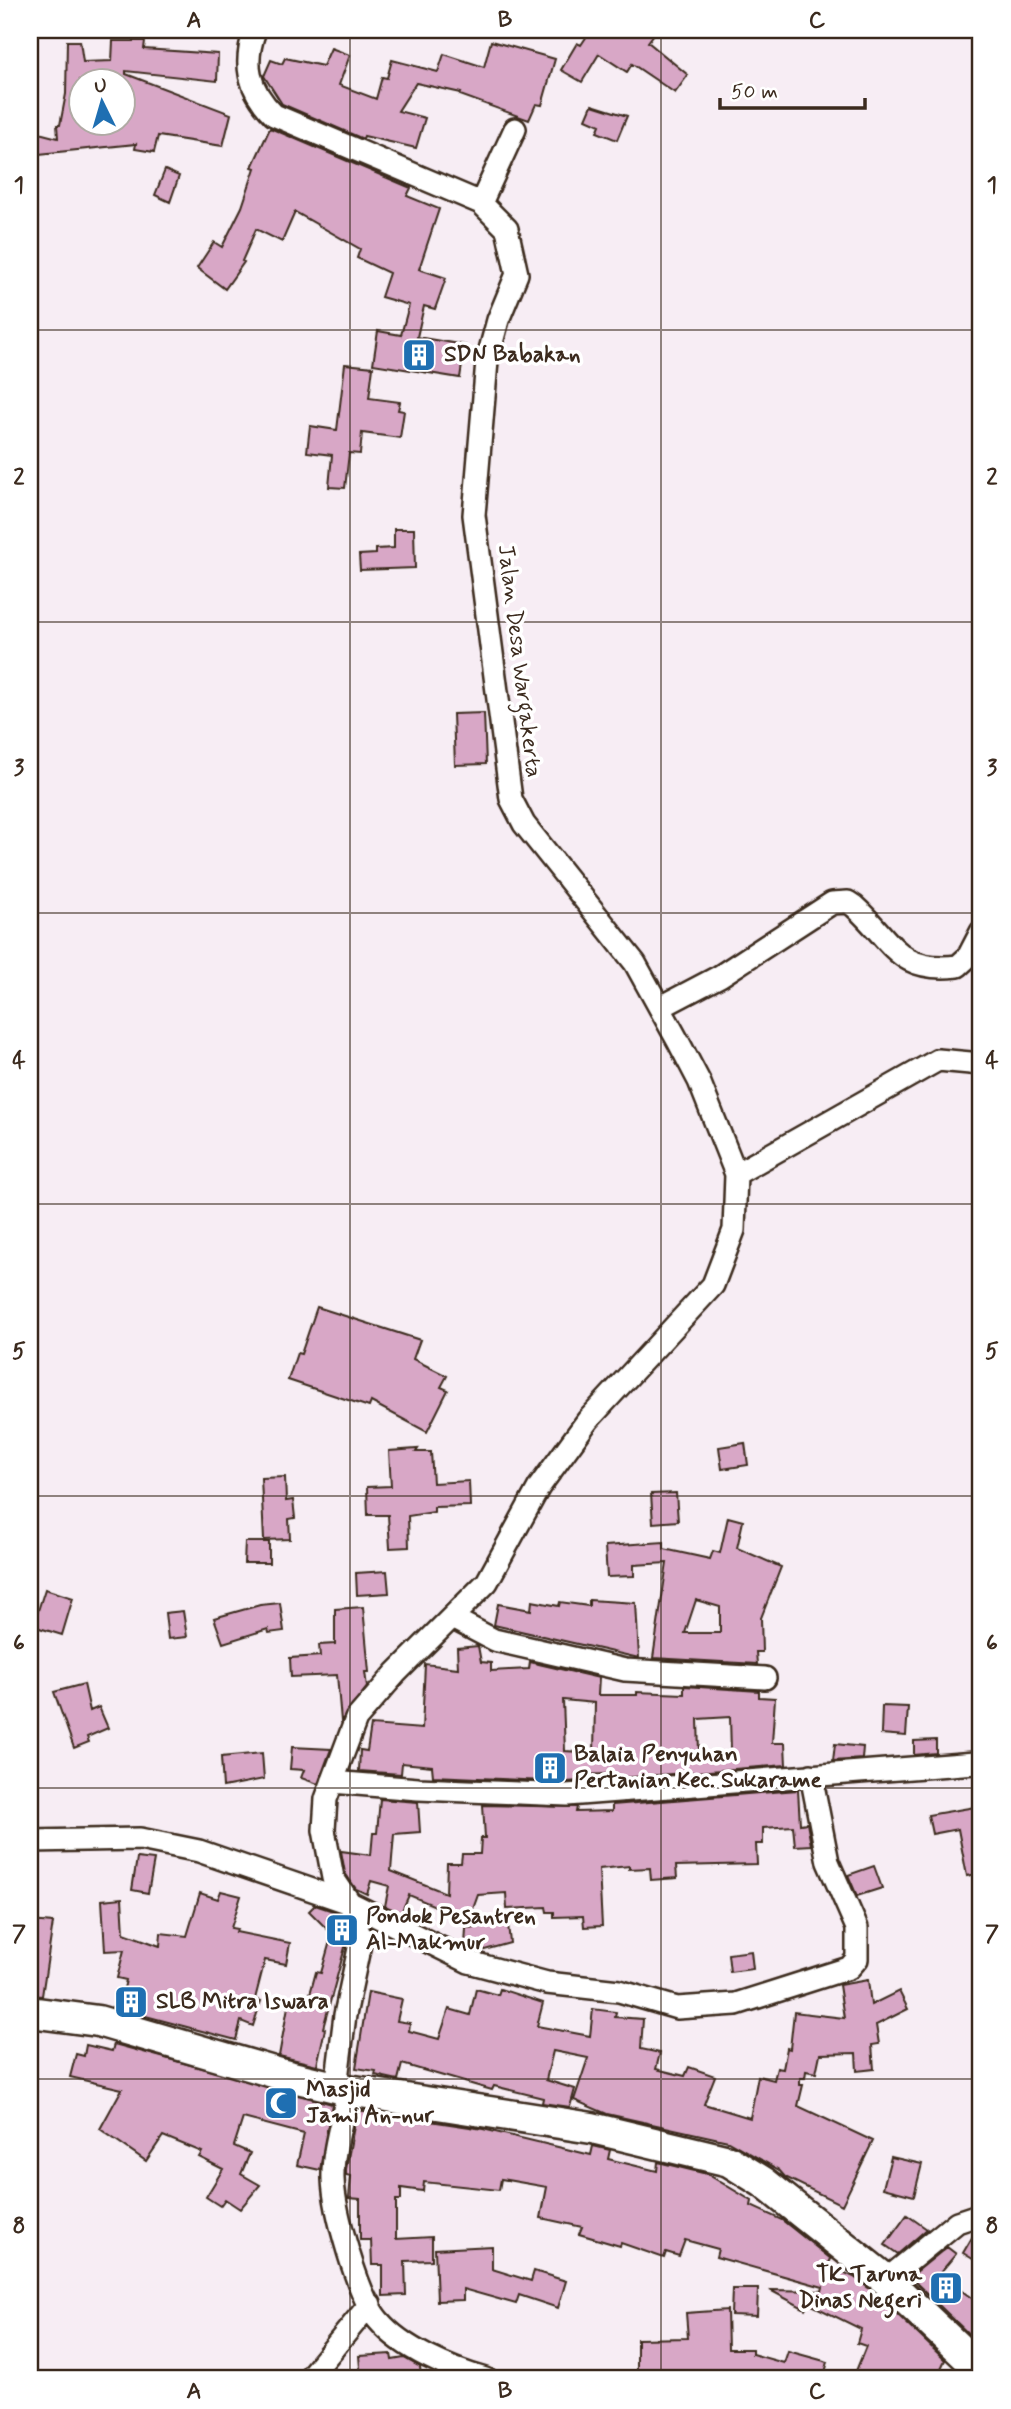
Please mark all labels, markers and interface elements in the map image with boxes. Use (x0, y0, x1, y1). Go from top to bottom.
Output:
text: A (186, 6, 202, 36)
text: B (498, 6, 513, 36)
text: C (809, 6, 826, 36)
north arrow (66, 66, 136, 136)
scale bar (720, 66, 866, 110)
text: U (93, 74, 108, 100)
text: 50 m (731, 78, 778, 106)
text: 1 (14, 171, 24, 201)
text: 1 (987, 171, 997, 201)
building icon: SDN Babakan (400, 336, 438, 374)
place label: SDN Babakan (444, 340, 581, 370)
text: 2 (13, 463, 25, 493)
text: 2 (986, 463, 998, 493)
street label: Jalan Desa Wargakerta (488, 543, 548, 780)
text: 3 (14, 754, 25, 784)
text: 3 (987, 754, 998, 784)
text: 4 (12, 1046, 26, 1076)
text: 4 (985, 1046, 999, 1076)
text: 5 (12, 1337, 26, 1367)
text: 5 (985, 1337, 999, 1367)
text: 6 (13, 1629, 25, 1659)
text: 6 (986, 1629, 998, 1659)
place label: Balaia Penyuhan Pertanian Kec. Sukarame (574, 1740, 822, 1796)
building icon: Balaia Penyuhan Pertanian Kec. Sukarame (531, 1749, 569, 1787)
place label: Pondok Pesantren Al-Makmur (366, 1902, 536, 1958)
building icon: Pondok Pesantren Al-Makmur (323, 1911, 361, 1949)
text: 7 (12, 1920, 26, 1950)
text: 7 (985, 1920, 999, 1950)
building icon: SLB Mitra Iswara (112, 1983, 150, 2021)
place label: SLB Mitra Iswara (156, 1987, 329, 2017)
place label: Masjid Jami An-nur (306, 2075, 435, 2131)
mosque icon: Masjid Jami An-nur (262, 2084, 300, 2122)
text: 8 (13, 2212, 25, 2242)
text: 8 (986, 2212, 998, 2242)
place label: TK Taruna Dinas Negeri (798, 2260, 923, 2319)
building icon: TK Taruna Dinas Negeri (927, 2269, 965, 2307)
text: A (186, 2377, 202, 2407)
text: B (498, 2377, 513, 2407)
text: C (809, 2377, 826, 2407)

